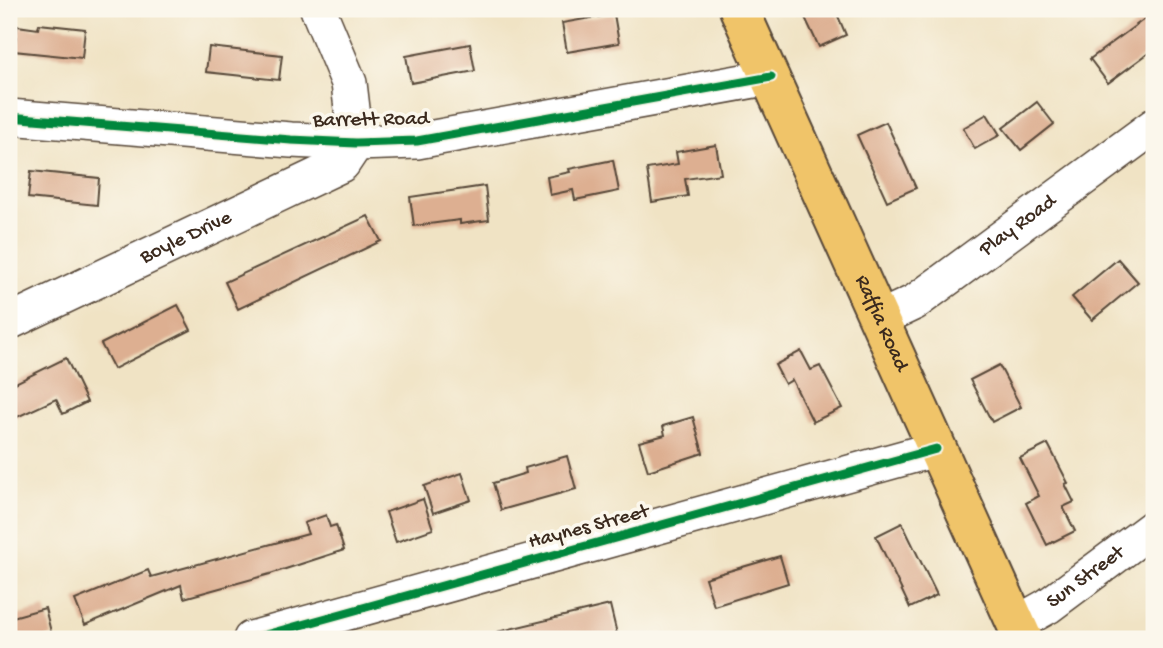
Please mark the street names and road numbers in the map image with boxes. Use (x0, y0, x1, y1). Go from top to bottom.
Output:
street label: Barrett Road (312, 107, 431, 135)
street label: Play Road (974, 188, 1063, 263)
street label: Boyle Drive (135, 205, 237, 271)
street label: Raffia Road (848, 272, 914, 377)
street label: Haynes Street (526, 499, 654, 556)
street label: Sun Street (1042, 539, 1132, 615)

